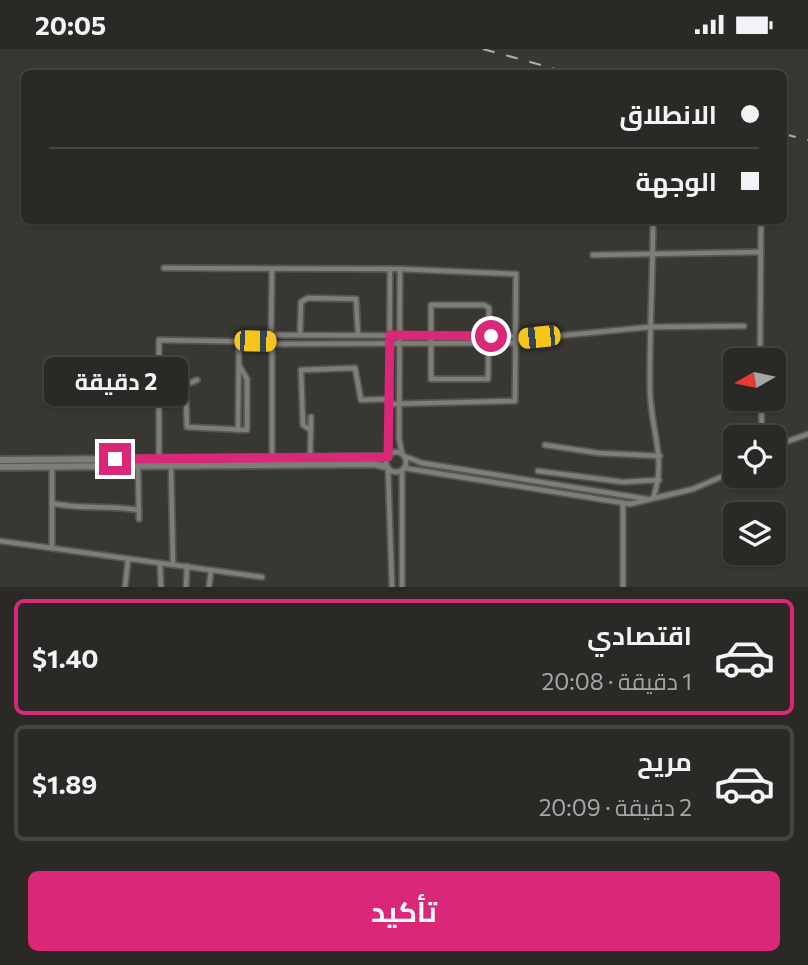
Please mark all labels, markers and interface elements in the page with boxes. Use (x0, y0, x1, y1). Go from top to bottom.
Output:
text: 20:05 (35, 9, 106, 40)
text: الانطلاق (619, 98, 717, 129)
text: الوجهة (636, 165, 717, 196)
route start (475, 320, 507, 352)
car (518, 324, 561, 350)
car (234, 330, 277, 352)
north arrow (723, 348, 786, 411)
map controls (723, 348, 786, 565)
callout: 2 دقيقة (43, 357, 187, 407)
text: 2 دقيقة (75, 367, 157, 395)
button: locate (723, 425, 786, 488)
route end (99, 443, 131, 475)
button: layers (723, 502, 786, 565)
text: اقتصادي (587, 619, 692, 650)
icon: car (713, 626, 776, 689)
text: $1.40 (32, 642, 99, 673)
text: 1 دقيقة · 20:08 (542, 667, 692, 695)
text: مريح (637, 745, 692, 776)
icon: car (713, 752, 776, 815)
text: $1.89 (32, 768, 97, 799)
text: 2 دقيقة · 20:09 (539, 793, 692, 821)
button: تأكيد (28, 871, 780, 951)

